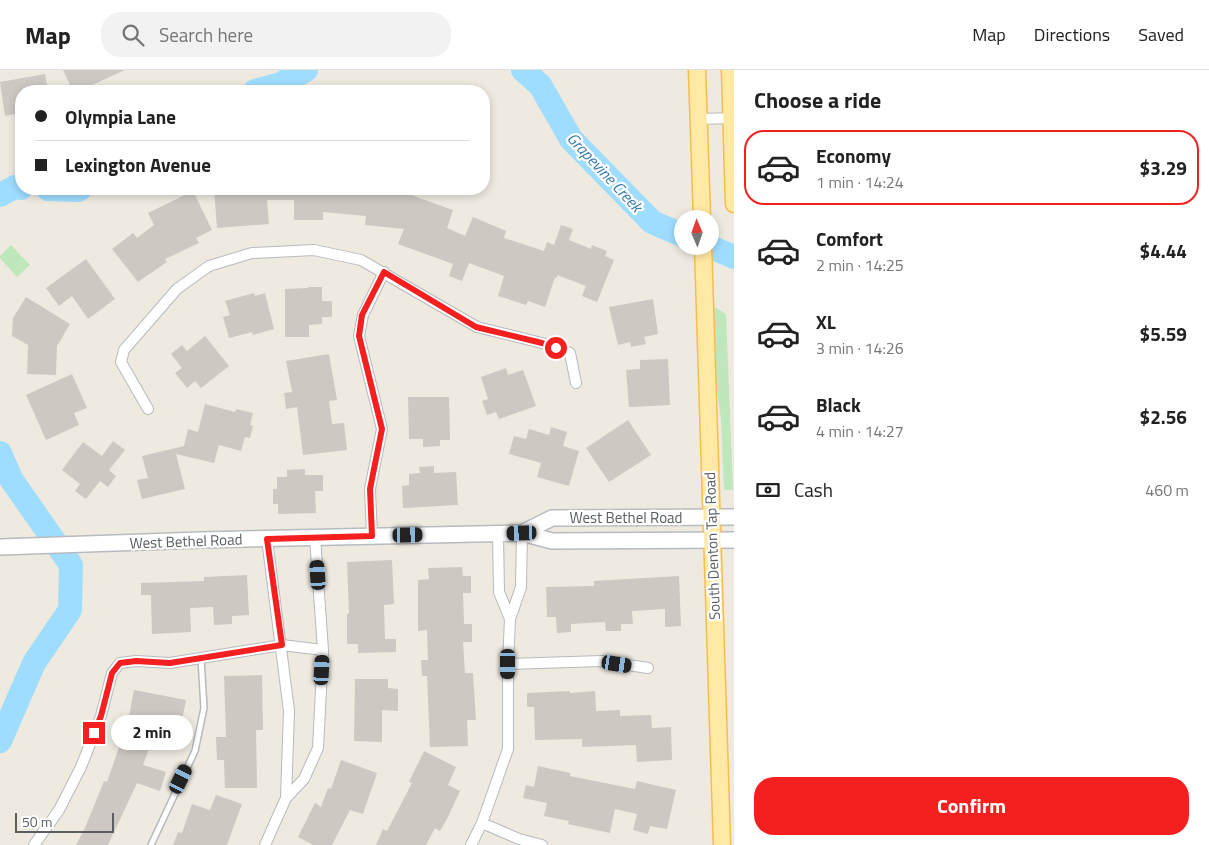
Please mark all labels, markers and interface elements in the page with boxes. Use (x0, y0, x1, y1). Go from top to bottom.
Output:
search box (101, 12, 451, 57)
text: Map (25, 17, 71, 53)
text: Search here (159, 20, 253, 49)
icon: search (119, 21, 147, 49)
text: Map (972, 21, 1006, 48)
text: Directions (1034, 21, 1110, 48)
text: Saved (1138, 21, 1184, 48)
text: Choose a ride (754, 83, 881, 117)
text: Olympia Lane (65, 102, 176, 131)
water label: Grapevine Creek (562, 127, 650, 219)
text: Economy (816, 141, 891, 170)
icon: car (756, 145, 801, 190)
text: Lexington Avenue (65, 150, 211, 179)
text: $3.29 (1140, 153, 1187, 182)
text: 1 min · 14:24 (816, 170, 904, 194)
north arrow (674, 210, 719, 255)
map controls (674, 210, 719, 255)
text: Comfort (816, 224, 883, 253)
icon: car (756, 228, 801, 273)
text: $4.44 (1140, 236, 1187, 265)
text: 2 min · 14:25 (816, 253, 904, 277)
text: XL (816, 307, 836, 336)
icon: car (756, 311, 801, 356)
text: $5.59 (1140, 319, 1187, 348)
text: 3 min · 14:26 (816, 336, 904, 360)
route start (545, 337, 567, 359)
text: Black (816, 390, 861, 419)
icon: car (756, 394, 801, 439)
text: $2.56 (1140, 402, 1187, 431)
text: 4 min · 14:27 (816, 419, 904, 443)
street label: South Denton Tap Road (698, 472, 726, 620)
text: Cash (794, 475, 833, 504)
icon: cash (754, 476, 782, 504)
text: 460 m (1145, 478, 1189, 502)
street label: West Bethel Road (569, 506, 683, 529)
car (506, 525, 537, 541)
car (392, 527, 423, 543)
street label: West Bethel Road (129, 528, 243, 554)
car (309, 560, 326, 590)
car (500, 649, 515, 679)
car (601, 654, 632, 674)
car (313, 655, 330, 685)
callout: 2 min (112, 716, 194, 750)
text: 2 min (133, 720, 171, 744)
route end (83, 722, 105, 744)
car (167, 762, 194, 796)
button: Confirm (754, 777, 1189, 835)
scale bar (15, 810, 114, 833)
text: 50 m (22, 811, 52, 832)

